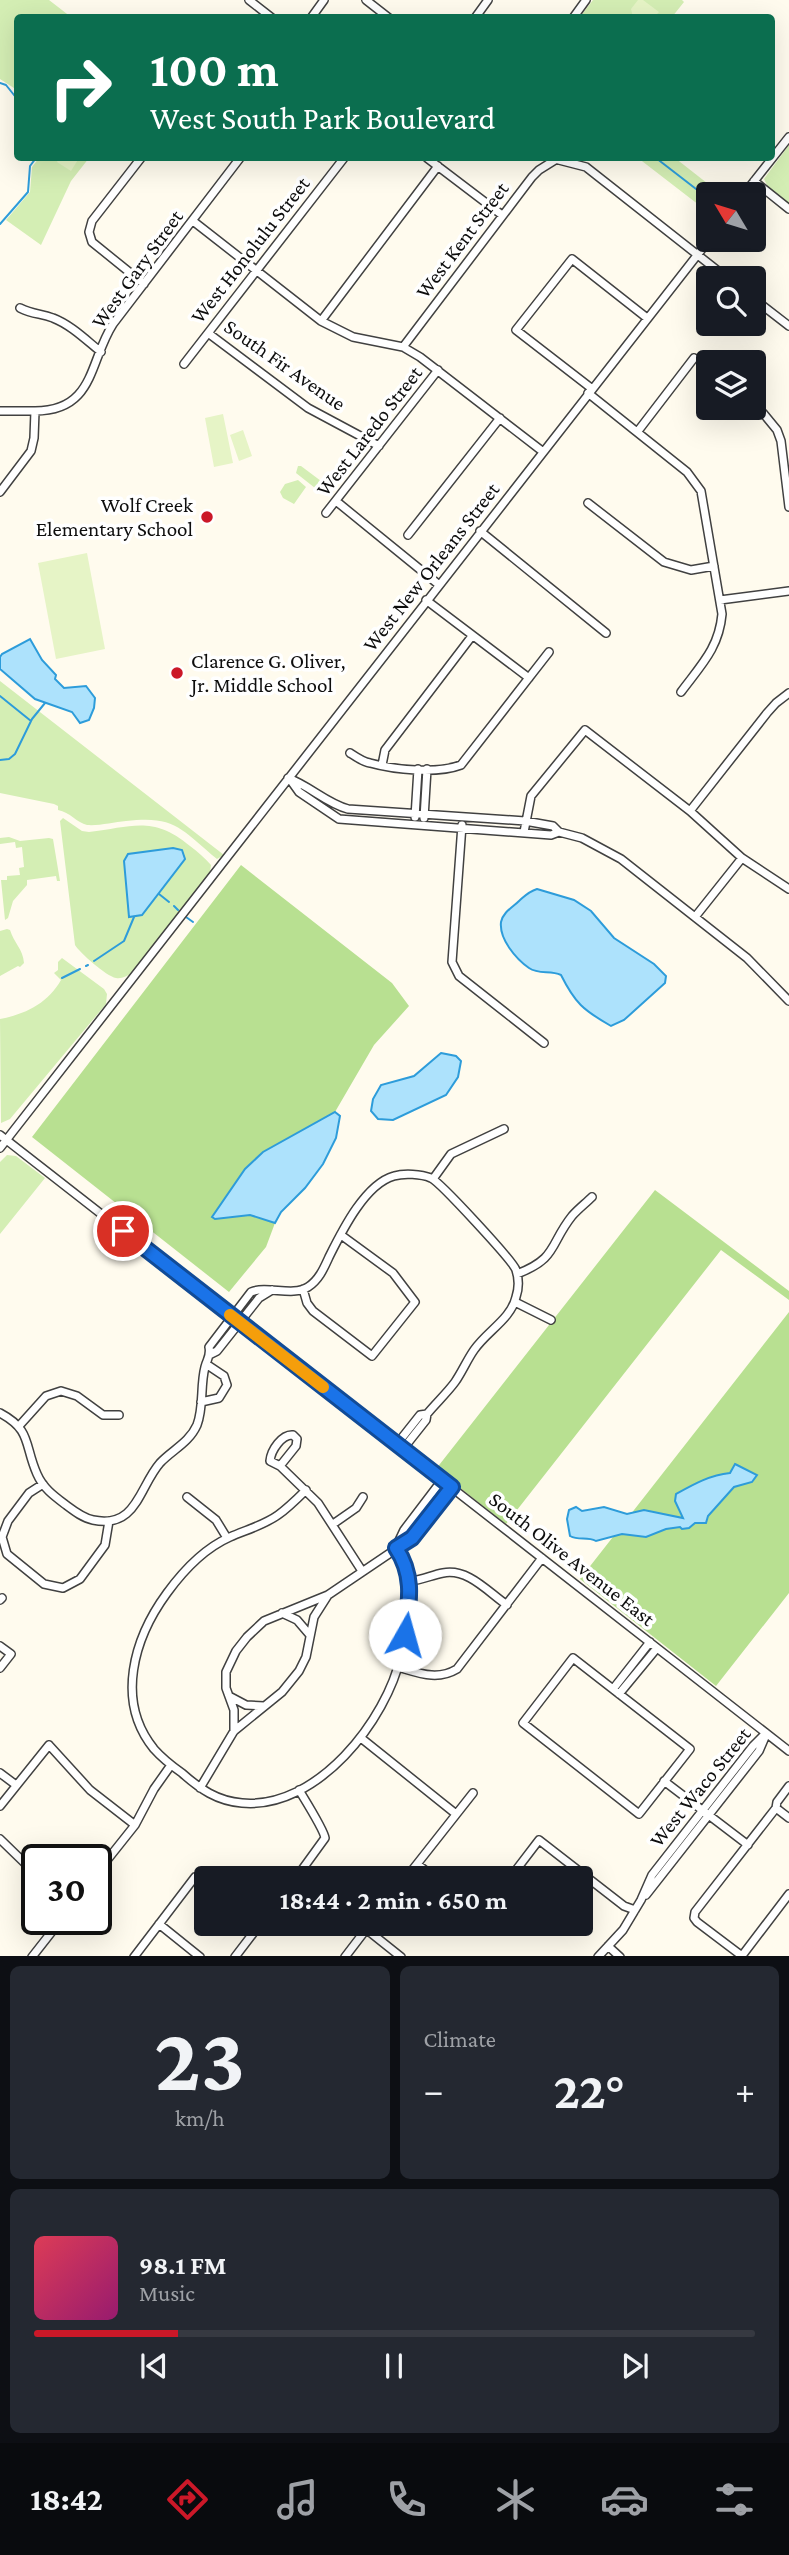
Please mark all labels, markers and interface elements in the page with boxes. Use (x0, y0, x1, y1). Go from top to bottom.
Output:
icon: right (35, 42, 126, 133)
text: 100 m (150, 42, 279, 97)
text: West South Park Boulevard (150, 100, 495, 136)
street label: West Honolulu Street (185, 171, 315, 328)
street label: West Kent Street (411, 176, 514, 303)
north arrow (696, 182, 766, 252)
map controls (696, 182, 766, 420)
street label: West Gary Street (86, 204, 188, 333)
button: search (696, 266, 766, 336)
street label: South Fir Avenue (220, 314, 350, 416)
button: layers (696, 350, 766, 420)
street label: West Laredo Street (311, 361, 428, 501)
street label: West New Orleans Street (358, 477, 505, 656)
place label: Wolf Creek Elementary School (36, 493, 193, 541)
marker: Wolf Creek Elementary School (199, 509, 215, 525)
place label: Clarence G. Oliver, Jr. Middle School (189, 649, 346, 697)
marker: Clarence G. Oliver, Jr. Middle School (169, 665, 185, 681)
pin (93, 1201, 153, 1261)
icon: arrive (104, 1212, 142, 1250)
street label: South Olive Avenue East (484, 1487, 660, 1632)
position arrow (368, 1598, 442, 1672)
street label: West Waco Street (644, 1722, 756, 1852)
speed limit sign: 30 (21, 1844, 112, 1935)
text: 18:44 · 2 min · 650 m (280, 1886, 507, 1915)
text: 23 (154, 2008, 245, 2110)
text: Climate (424, 2026, 496, 2052)
text: 22° (553, 2061, 625, 2119)
text: − (424, 2069, 444, 2111)
text: + (735, 2069, 755, 2111)
text: km/h (175, 2105, 225, 2131)
text: 98.1 FM (139, 2251, 226, 2280)
text: Music (139, 2280, 195, 2306)
icon: previous (135, 2347, 173, 2385)
icon: pause (375, 2347, 413, 2385)
icon: next (616, 2347, 654, 2385)
icon: directions (163, 2475, 212, 2524)
icon: music (273, 2475, 322, 2524)
icon: phone (382, 2475, 431, 2524)
icon: climate (491, 2475, 540, 2524)
icon: car (600, 2475, 649, 2524)
icon: filters (710, 2475, 759, 2524)
text: 18:42 (30, 2481, 103, 2517)

